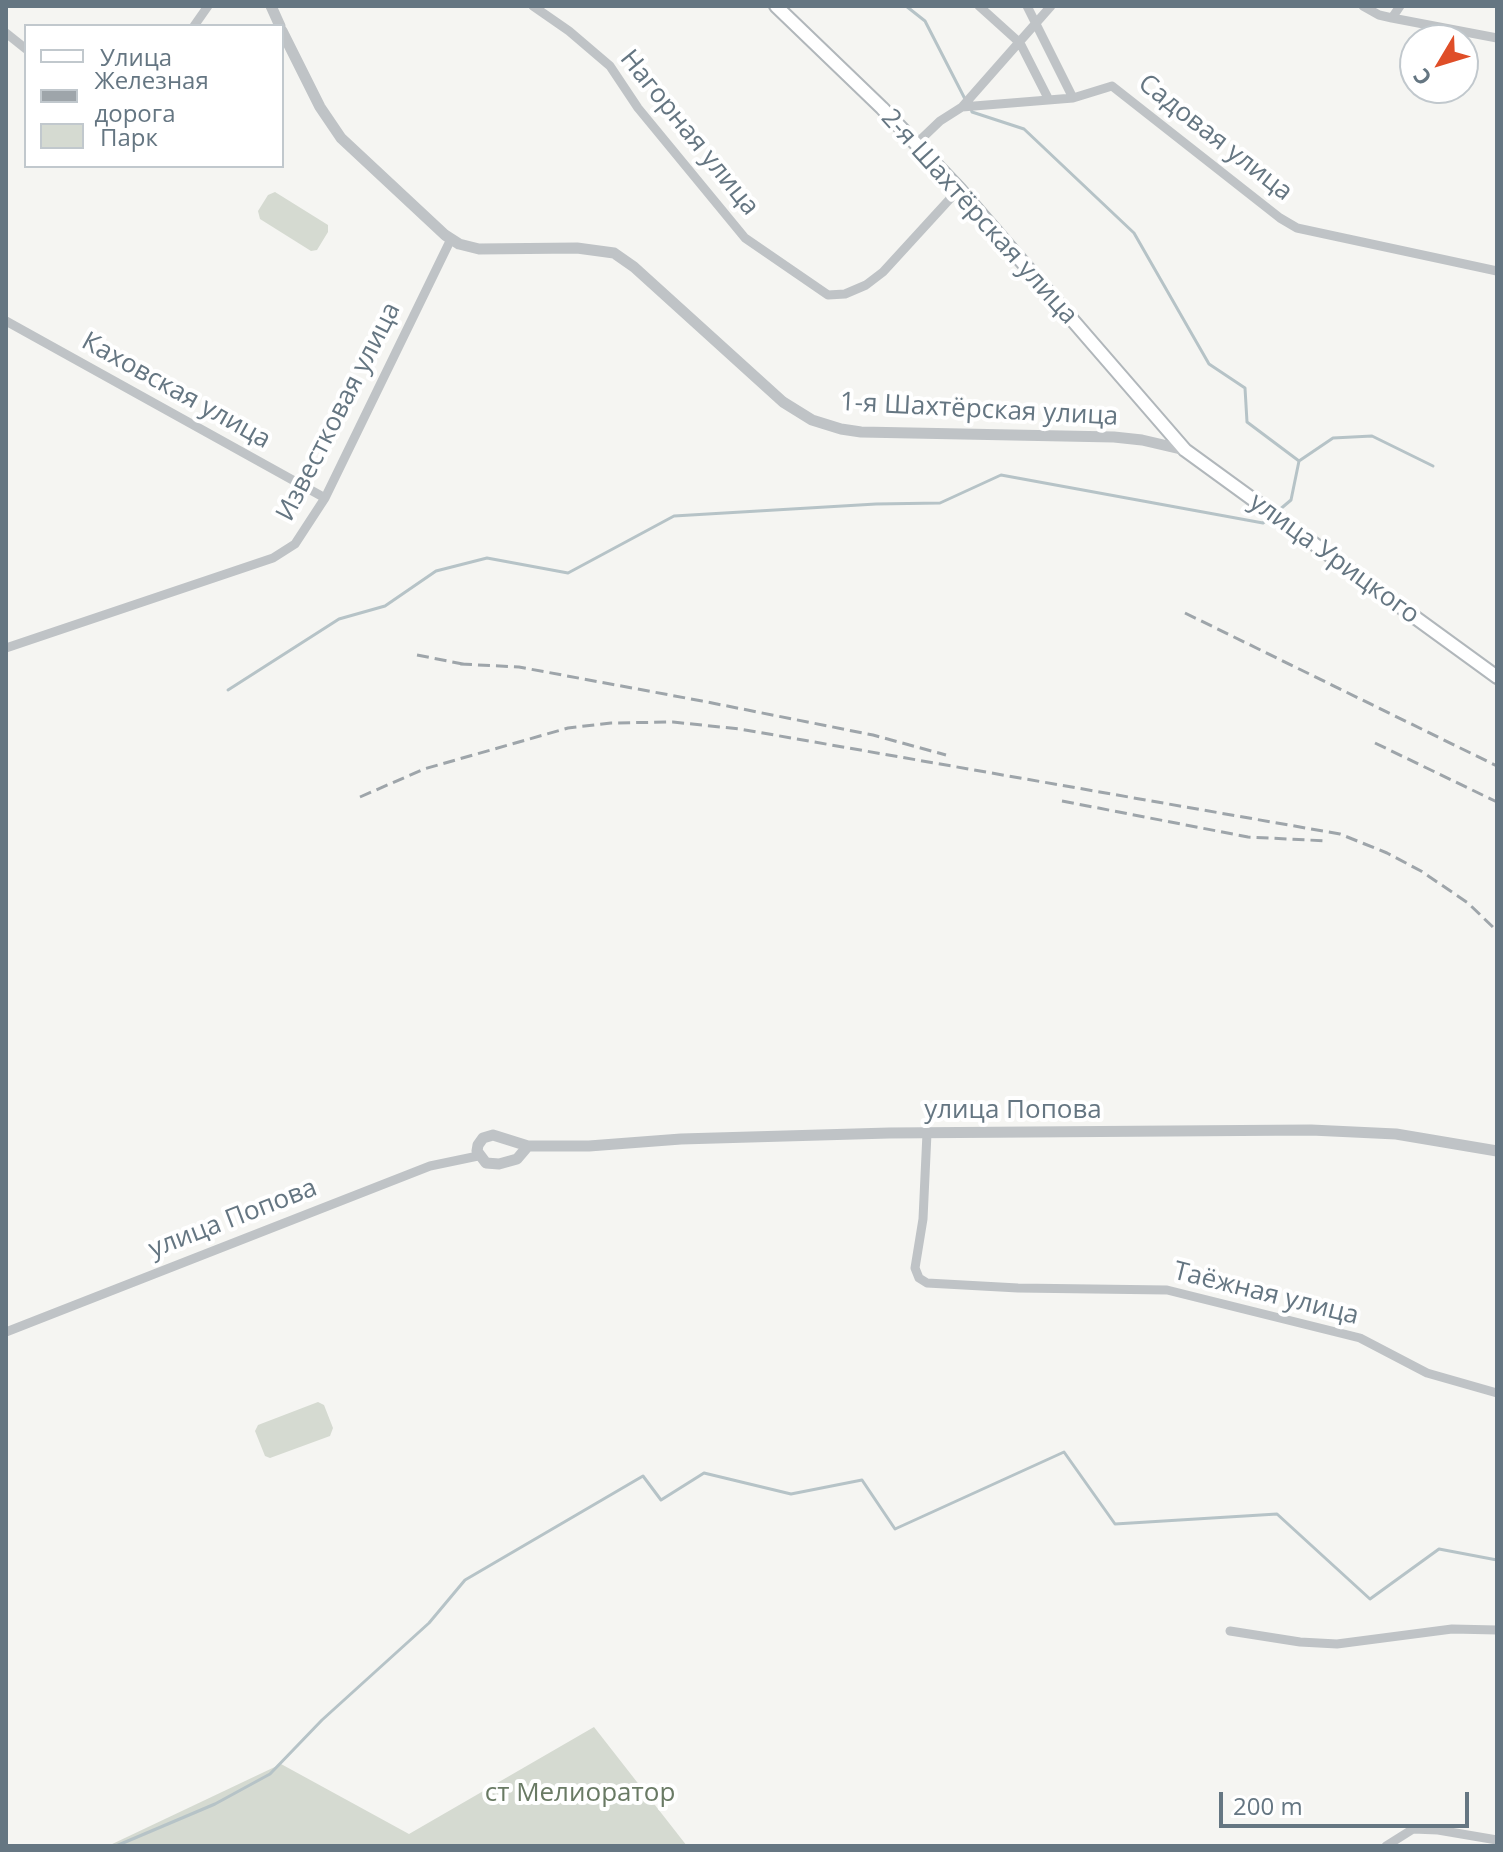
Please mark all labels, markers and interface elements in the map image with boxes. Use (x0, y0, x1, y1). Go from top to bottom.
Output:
legend (24, 24, 284, 168)
north arrow (1399, 24, 1479, 104)
text: Улица (100, 40, 172, 73)
street label: Нагорная улица (613, 44, 765, 222)
text: Железная дорога (94, 63, 209, 129)
text: С (1406, 63, 1438, 92)
street label: Садовая улица (1132, 68, 1298, 208)
street label: 2-я Шахтёрская улица (874, 103, 1084, 331)
text: Парк (100, 120, 158, 153)
street label: Известковая улица (270, 297, 408, 527)
street label: Каховская улица (76, 326, 276, 456)
street label: 1-я Шахтёрская улица (839, 387, 1119, 433)
street label: улица Урицкого (1243, 487, 1425, 631)
street label: улица Попова (924, 1095, 1102, 1127)
street label: улица Попова (144, 1173, 322, 1265)
street label: Таёжная улица (1170, 1256, 1362, 1332)
scale bar (1223, 1776, 1473, 1826)
park label: ст Мелиоратор (485, 1778, 675, 1810)
text: 200 m (1233, 1789, 1303, 1822)

